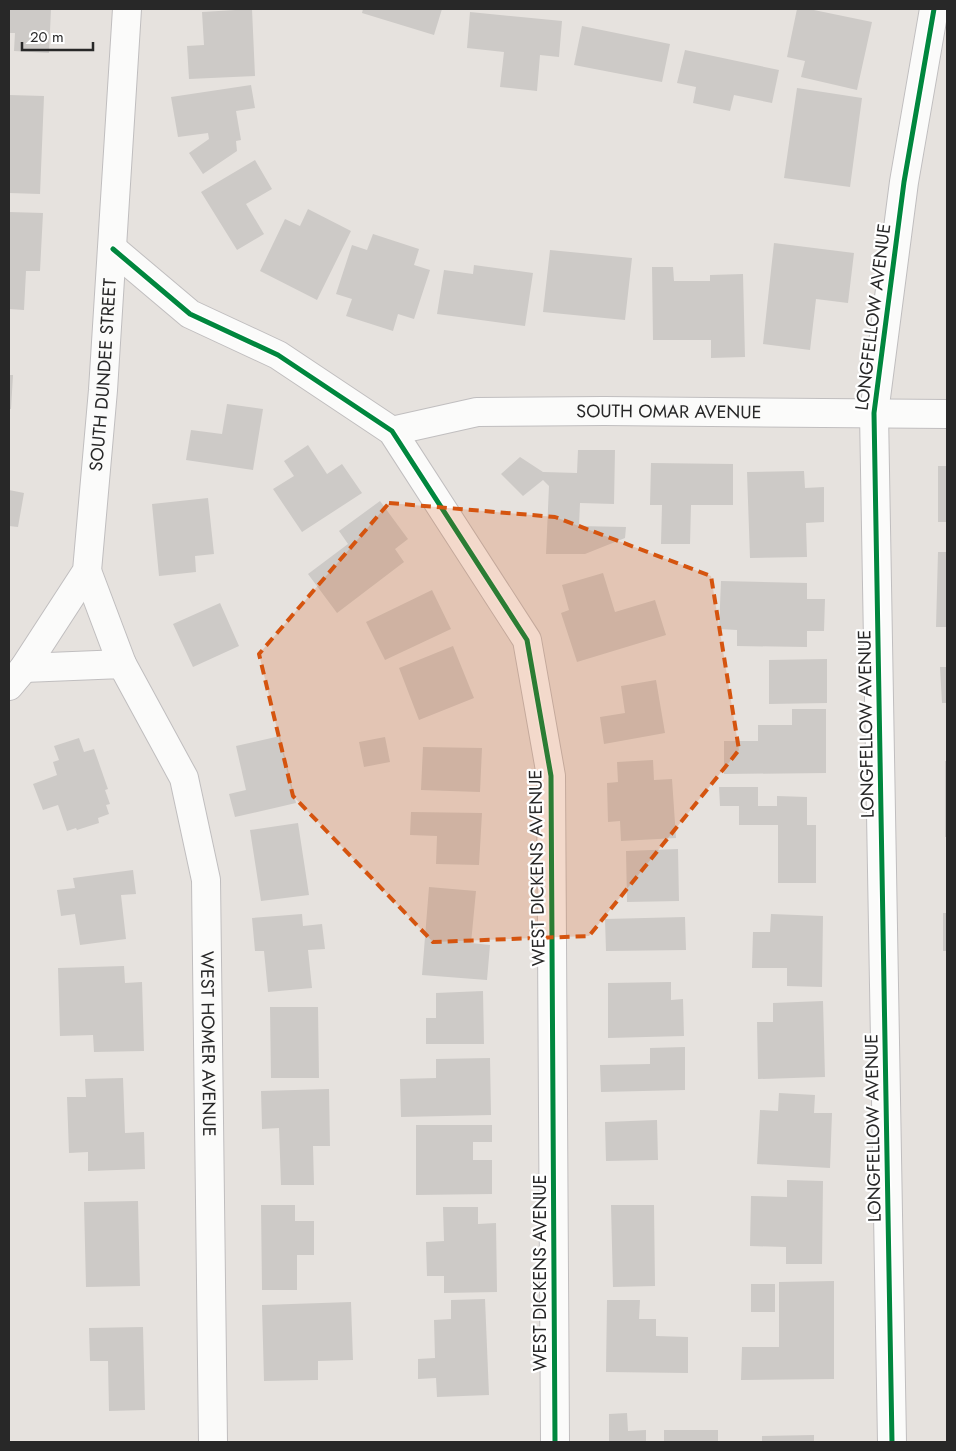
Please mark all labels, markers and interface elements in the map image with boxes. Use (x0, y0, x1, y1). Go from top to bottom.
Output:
scale bar (22, 20, 94, 52)
text: 20 m (30, 26, 64, 48)
street label: LONGFELLOW AVENUE (849, 222, 897, 412)
street label: SOUTH DUNDEE STREET (83, 277, 123, 472)
street label: SOUTH OMAR AVENUE (576, 398, 762, 425)
street label: LONGFELLOW AVENUE (851, 630, 881, 818)
street label: WEST DICKENS AVENUE (522, 769, 552, 967)
street label: WEST HOMER AVENUE (194, 951, 222, 1137)
street label: LONGFELLOW AVENUE (858, 1034, 888, 1222)
street label: WEST DICKENS AVENUE (527, 1175, 553, 1371)

